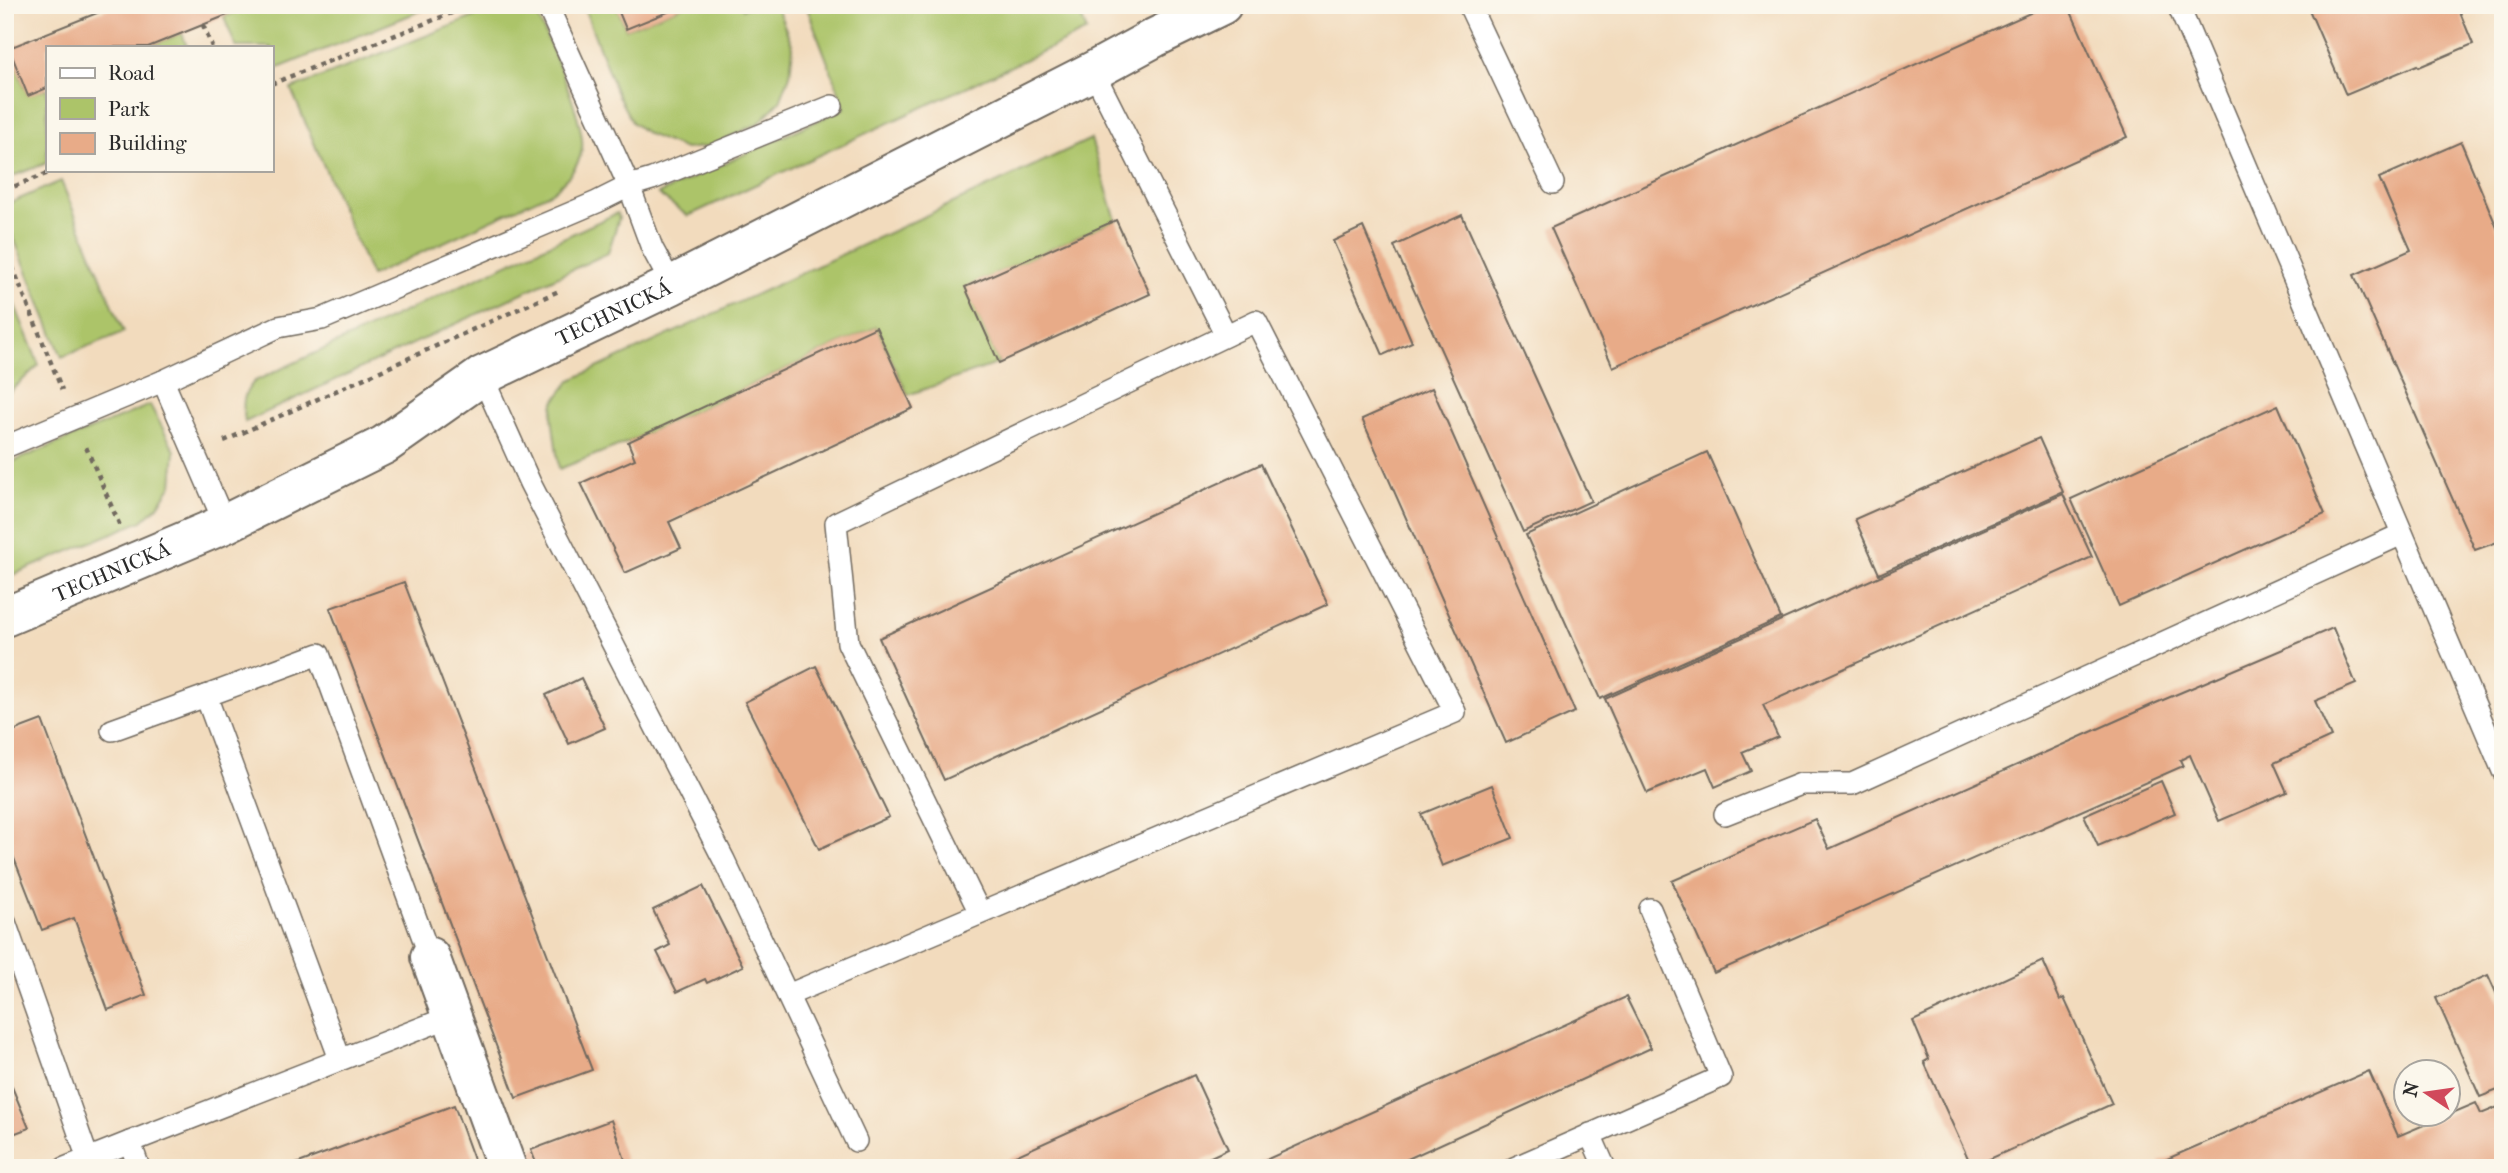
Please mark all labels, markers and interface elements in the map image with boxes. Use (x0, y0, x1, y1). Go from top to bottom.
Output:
legend (46, 46, 273, 172)
text: Road (108, 61, 155, 85)
text: Park (108, 97, 150, 121)
text: Building (108, 131, 187, 155)
street label: TECHNICKÁ (552, 275, 675, 351)
street label: TECHNICKÁ (50, 536, 174, 607)
north arrow (2392, 1058, 2462, 1128)
text: N (2399, 1079, 2424, 1099)

